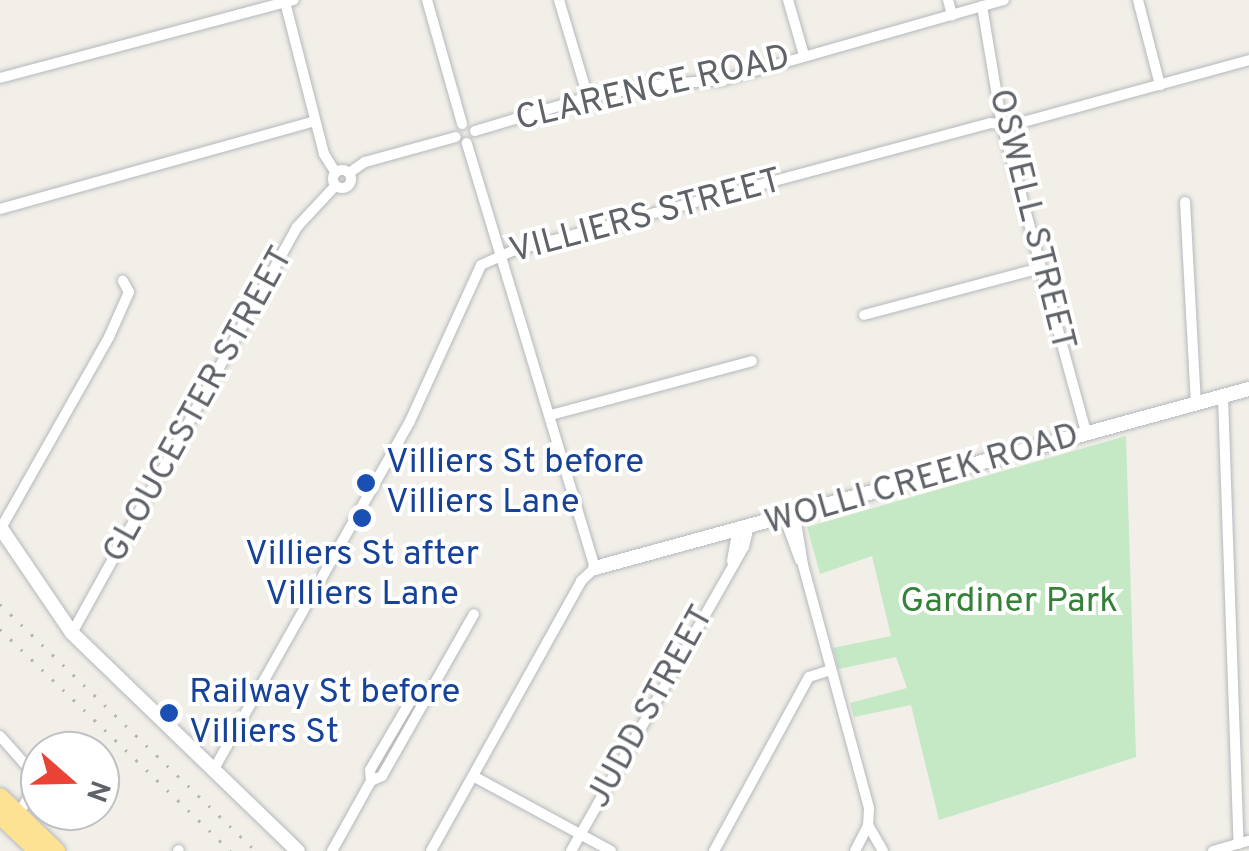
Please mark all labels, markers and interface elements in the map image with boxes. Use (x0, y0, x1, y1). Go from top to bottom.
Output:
street label: CLARENCE ROAD (512, 37, 794, 141)
street label: OSWELL STREET (978, 84, 1084, 356)
street label: VILLIERS STREET (505, 160, 787, 274)
street label: GLOUCESTER STREET (95, 240, 303, 570)
street label: WOLLI CREEK ROAD (760, 415, 1084, 545)
place label: Villiers St before Villiers Lane (386, 442, 644, 524)
marker: Villiers St before Villiers Lane (355, 472, 377, 494)
marker: Villiers St after Villiers Lane (351, 507, 373, 529)
place label: Villiers St after Villiers Lane (245, 534, 479, 616)
park label: Gardiner Park (900, 581, 1118, 623)
street label: JUDD STREET (578, 598, 724, 816)
place label: Railway St before Villiers St (189, 672, 460, 754)
marker: Railway St before Villiers St (158, 702, 180, 724)
north arrow (20, 731, 120, 831)
text: N (76, 775, 117, 806)

